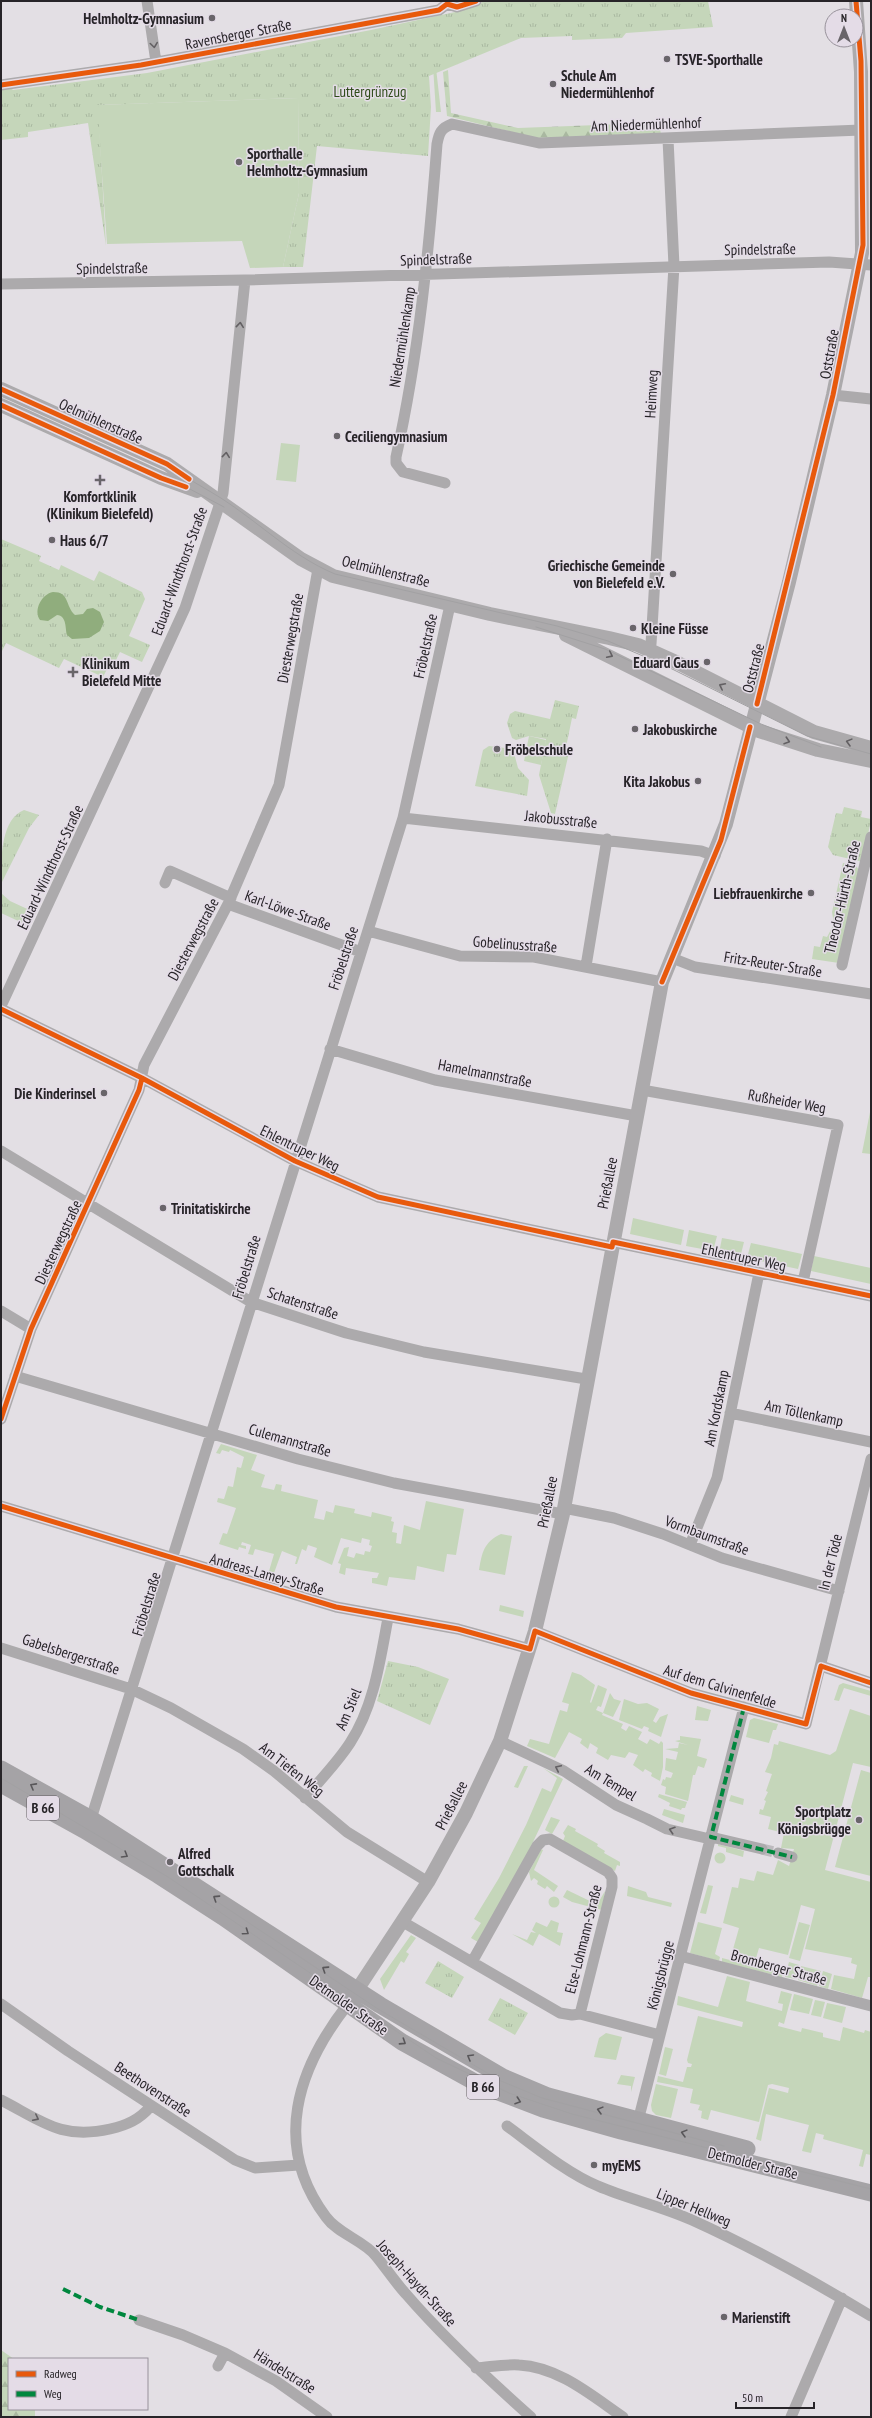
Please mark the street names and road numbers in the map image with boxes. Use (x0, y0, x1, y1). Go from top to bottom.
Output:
street label: Ravensberger Straße (183, 14, 293, 54)
street label: Am Niedermühlenhof (591, 113, 703, 135)
street label: Spindelstraße (724, 239, 796, 259)
street label: Spindelstraße (400, 248, 472, 270)
street label: Spindelstraße (76, 258, 148, 278)
street label: Niedermühlenkamp (385, 285, 419, 389)
street label: Oststraße (815, 328, 843, 380)
street label: Heimweg (640, 369, 662, 419)
street label: Oelmühlenstraße (56, 394, 146, 448)
street label: Eduard-Windthorst-Straße (147, 504, 211, 638)
street label: Oelmühlenstraße (340, 551, 432, 591)
street label: Diesterwegstraße (273, 592, 307, 684)
street label: Fröbelstraße (409, 612, 441, 680)
street label: Oststraße (738, 641, 768, 695)
street label: Eduard-Windthorst-Straße (13, 802, 87, 932)
street label: Jakobusstraße (523, 806, 598, 832)
street label: Theodor-Hürth-Straße (820, 839, 864, 955)
street label: Karl-Löwe-Straße (242, 886, 334, 934)
street label: Diesterwegstraße (163, 894, 223, 984)
street label: Fröbelstraße (324, 924, 362, 992)
street label: Gobelinusstraße (472, 932, 558, 956)
street label: Fritz-Reuter-Straße (723, 947, 823, 981)
street label: Hamelmannstraße (436, 1055, 534, 1091)
street label: Rußheider Weg (746, 1085, 828, 1117)
street label: Ehlentruper Weg (257, 1121, 343, 1175)
street label: Prießallee (593, 1155, 621, 1211)
street label: Diesterwegstraße (30, 1197, 86, 1287)
street label: Fröbelstraße (227, 1233, 265, 1301)
street label: Ehlentruper Weg (700, 1239, 788, 1275)
street label: Schatenstraße (265, 1283, 341, 1323)
street label: Am Kordskamp (699, 1368, 733, 1448)
street label: Am Töllenkamp (763, 1395, 845, 1431)
street label: Culemannstraße (247, 1419, 333, 1461)
street label: Prießallee (533, 1474, 561, 1530)
street label: Vormbaumstraße (661, 1511, 752, 1559)
street label: In der Töde (814, 1532, 846, 1592)
street label: Andreas-Lamey-Straße (208, 1549, 326, 1599)
street label: Fröbelstraße (127, 1570, 165, 1638)
street label: Gabelsbergerstraße (20, 1629, 122, 1679)
street label: Auf dem Calvinenfelde (661, 1660, 779, 1712)
street label: Am Stiel (331, 1685, 365, 1733)
street label: Am Tiefen Weg (256, 1738, 328, 1800)
street label: Am Tempel (582, 1759, 641, 1805)
street label: Prießallee (431, 1777, 471, 1833)
road number: B 66 (27, 1796, 59, 1820)
street label: Else-Lohmann-Straße (560, 1883, 606, 1995)
street label: Königsbrügge (642, 1938, 678, 2012)
street label: Bromberger Straße (729, 1945, 829, 1989)
street label: Detmolder Straße (306, 1971, 392, 2039)
street label: Beethovenstraße (111, 2057, 195, 2121)
road number: B 66 (467, 2075, 499, 2099)
street label: Detmolder Straße (706, 2143, 800, 2183)
street label: Lipper Hellweg (654, 2183, 734, 2231)
street label: Joseph-Haydn-Straße (372, 2235, 461, 2330)
street label: Händelstraße (250, 2344, 320, 2398)

